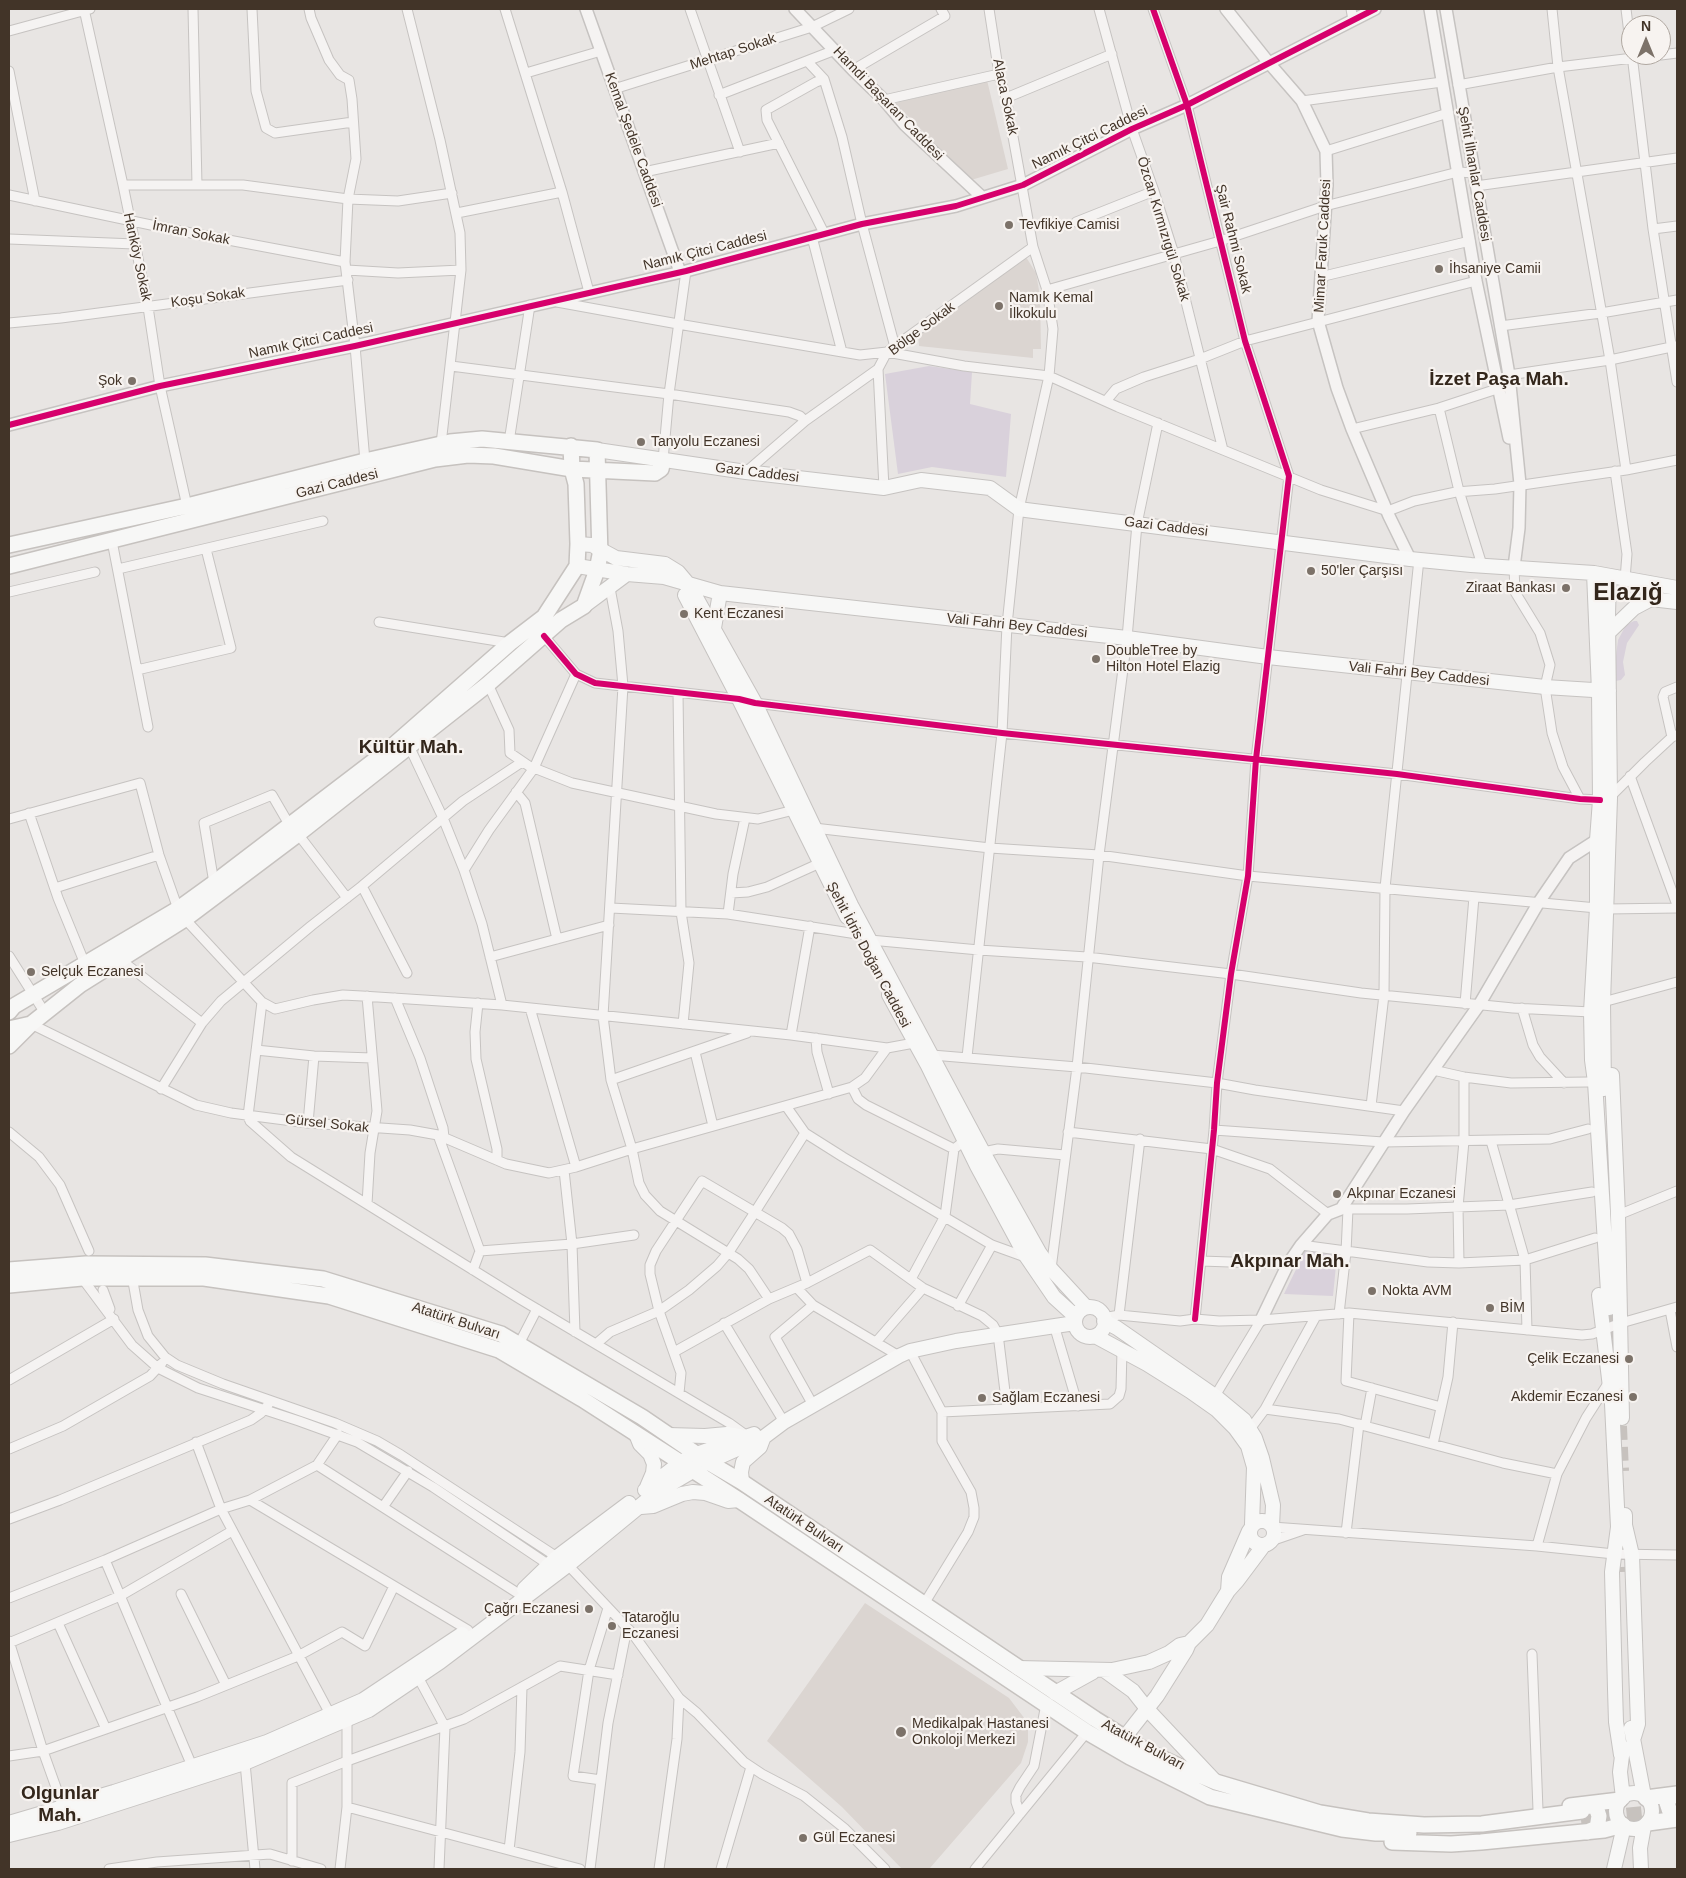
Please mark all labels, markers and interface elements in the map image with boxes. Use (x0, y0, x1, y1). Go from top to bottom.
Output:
north arrow (1621, 15, 1671, 65)
text: N (1641, 18, 1651, 34)
street label: Mehtap Sokak (688, 30, 778, 74)
street label: Hamdi Başaran Caddesi (829, 44, 947, 164)
street label: Alaca Sokak (989, 57, 1021, 137)
street label: Kemal Şedele Caddesi (601, 70, 665, 210)
street label: Namık Çitci Caddesi (1029, 103, 1151, 173)
street label: Şehit İlhanlar Caddesi (1454, 105, 1494, 243)
street label: Özcan Kırmızıgül Sokak (1133, 155, 1193, 303)
street label: Mimar Faruk Caddesi (1311, 179, 1335, 313)
street label: Şair Rahmi Sokak (1211, 183, 1255, 295)
street label: Hanköy Sokak (119, 211, 155, 303)
street label: İmran Sokak (151, 217, 231, 249)
place label: Tevfikiye Camisi (1019, 217, 1119, 233)
marker: Tevfikiye Camisi (1003, 219, 1015, 231)
street label: Namık Çitci Caddesi (641, 228, 769, 274)
place label: İhsaniye Camii (1449, 261, 1541, 277)
marker: İhsaniye Camii (1433, 263, 1445, 275)
street label: Koşu Sokak (170, 284, 246, 312)
place label: Namık Kemal İlkokulu (1009, 290, 1093, 322)
street label: Bölge Sokak (886, 299, 958, 359)
marker: Namık Kemal İlkokulu (993, 300, 1005, 312)
street label: Namık Çitci Caddesi (247, 320, 375, 362)
district label: İzzet Paşa Mah. (1429, 369, 1569, 391)
place label: Şok (98, 373, 122, 389)
marker: Şok (126, 375, 138, 387)
place label: Tanyolu Eczanesi (651, 434, 760, 450)
marker: Tanyolu Eczanesi (635, 436, 647, 448)
street label: Gazi Caddesi (714, 460, 800, 486)
street label: Gazi Caddesi (294, 466, 380, 502)
street label: Gazi Caddesi (1123, 514, 1209, 540)
place label: 50'ler Çarşısı (1321, 563, 1403, 579)
marker: 50'ler Çarşısı (1305, 565, 1317, 577)
district label: Elazığ (1593, 579, 1663, 607)
place label: Ziraat Bankası (1466, 580, 1556, 596)
marker: Ziraat Bankası (1560, 582, 1572, 594)
place label: Kent Eczanesi (694, 606, 783, 622)
marker: Kent Eczanesi (678, 608, 690, 620)
street label: Vali Fahri Bey Caddesi (946, 610, 1088, 642)
place label: DoubleTree by Hilton Hotel Elazig (1106, 643, 1220, 676)
marker: DoubleTree by Hilton Hotel Elazig (1090, 653, 1102, 665)
street label: Vali Fahri Bey Caddesi (1348, 658, 1490, 690)
district label: Kültür Mah. (359, 737, 463, 759)
street label: Şehit İdris Doğan Caddesi (822, 879, 914, 1031)
place label: Selçuk Eczanesi (41, 964, 144, 980)
marker: Selçuk Eczanesi (25, 966, 37, 978)
street label: Gürsel Sokak (284, 1111, 370, 1137)
place label: Akpınar Eczanesi (1347, 1186, 1456, 1202)
marker: Akpınar Eczanesi (1331, 1188, 1343, 1200)
district label: Akpınar Mah. (1230, 1251, 1350, 1273)
place label: Nokta AVM (1382, 1283, 1452, 1299)
marker: Nokta AVM (1366, 1285, 1378, 1297)
street label: Atatürk Bulvarı (410, 1299, 502, 1343)
place label: BİM (1500, 1300, 1525, 1316)
marker: BİM (1484, 1302, 1496, 1314)
place label: Çelik Eczanesi (1527, 1351, 1619, 1367)
marker: Çelik Eczanesi (1623, 1353, 1635, 1365)
place label: Akdemir Eczanesi (1511, 1389, 1623, 1405)
place label: Sağlam Eczanesi (992, 1390, 1100, 1406)
marker: Akdemir Eczanesi (1627, 1391, 1639, 1403)
marker: Sağlam Eczanesi (976, 1392, 988, 1404)
street label: Atatürk Bulvarı (761, 1491, 847, 1557)
place label: Çağrı Eczanesi (484, 1601, 579, 1617)
marker: Çağrı Eczanesi (583, 1603, 595, 1615)
place label: Tataroğlu Eczanesi (622, 1610, 680, 1642)
marker: Tataroğlu Eczanesi (606, 1620, 618, 1632)
place label: Medikalpak Hastanesi Onkoloji Merkezi (912, 1716, 1049, 1748)
street label: Atatürk Bulvarı (1099, 1716, 1187, 1774)
marker: Medikalpak Hastanesi Onkoloji Merkezi (894, 1725, 908, 1739)
district label: Olgunlar Mah. (21, 1783, 99, 1827)
place label: Gül Eczanesi (813, 1830, 895, 1846)
marker: Gül Eczanesi (797, 1832, 809, 1844)

